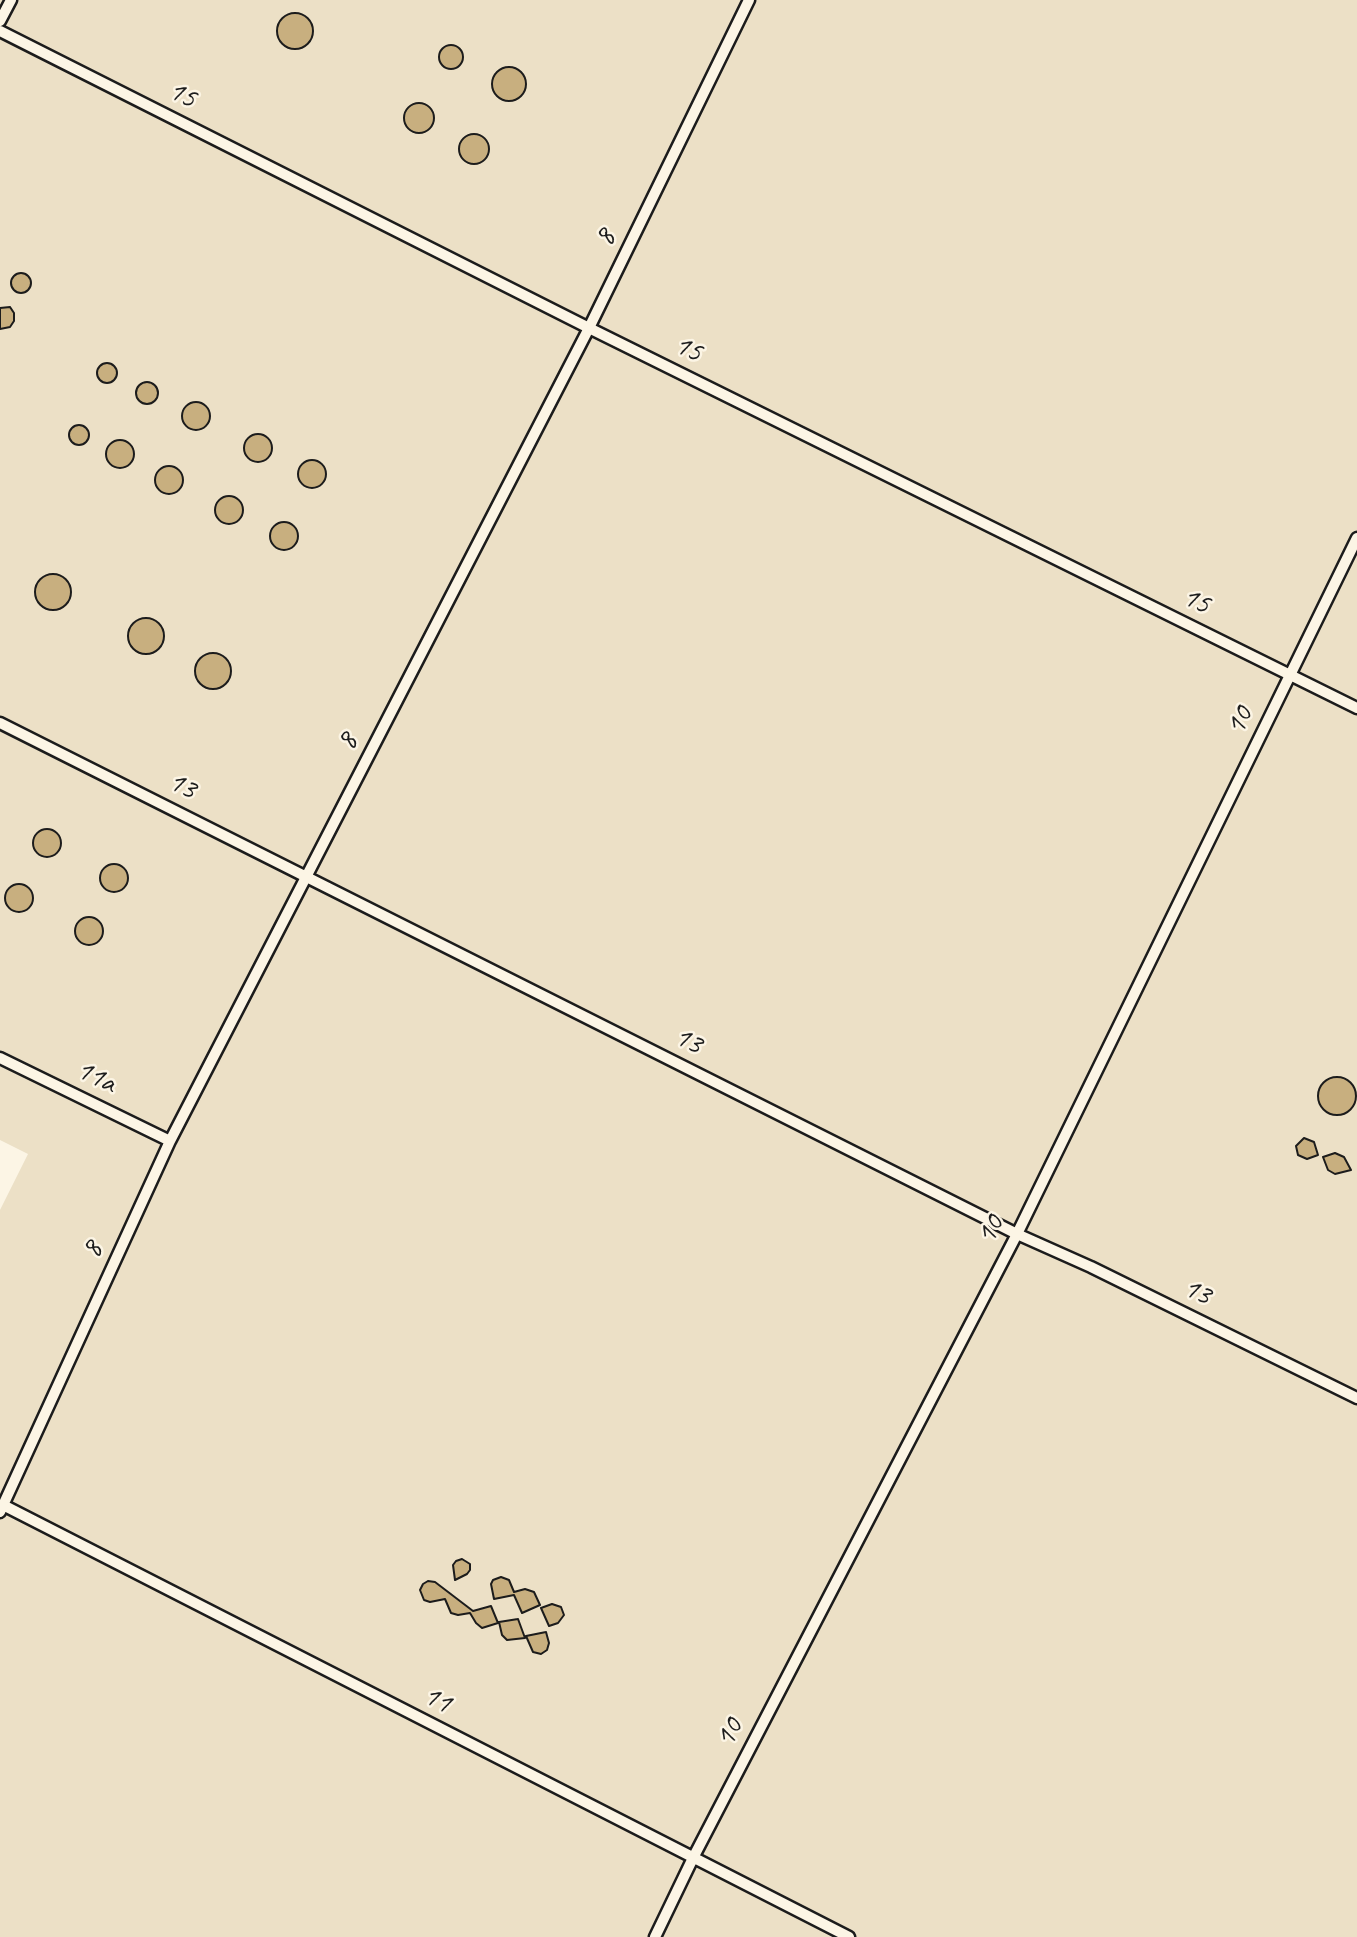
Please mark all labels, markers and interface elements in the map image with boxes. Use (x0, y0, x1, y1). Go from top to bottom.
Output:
street label: 15 (162, 73, 202, 117)
street label: 8 (587, 224, 625, 252)
street label: 15 (668, 327, 708, 371)
street label: 15 (1176, 579, 1216, 623)
street label: 10 (1218, 701, 1262, 741)
street label: 8 (329, 728, 367, 756)
street label: 13 (162, 764, 202, 808)
street label: 13 (668, 1019, 708, 1063)
street label: 11a (70, 1052, 122, 1102)
street label: 10 (969, 1210, 1013, 1250)
street label: 8 (74, 1236, 112, 1264)
street label: 13 (1177, 1270, 1217, 1314)
street label: 11 (417, 1678, 457, 1722)
street label: 10 (708, 1713, 752, 1753)

